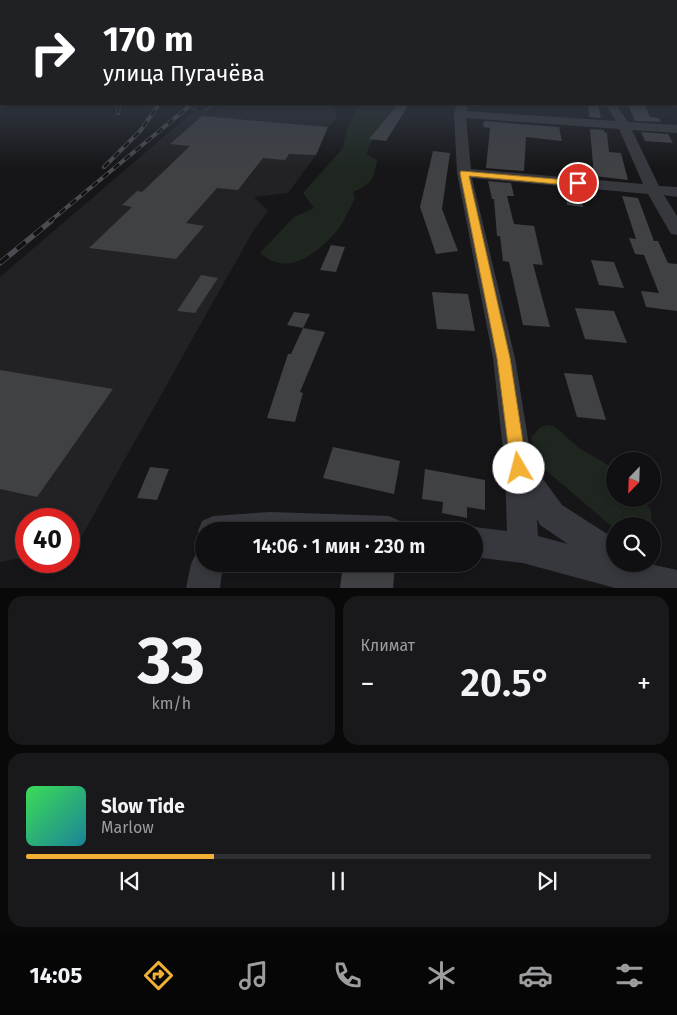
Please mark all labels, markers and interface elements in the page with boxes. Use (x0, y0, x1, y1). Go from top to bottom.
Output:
text: 170 m (103, 18, 194, 60)
icon: right (20, 20, 85, 85)
text: улица Пугачёва (103, 60, 265, 87)
pin (557, 162, 599, 204)
icon: arrive (564, 169, 592, 197)
position arrow (492, 441, 544, 493)
north arrow (606, 452, 661, 508)
map controls (606, 452, 661, 572)
speed limit sign: 40 (15, 508, 80, 573)
button: search (606, 517, 661, 572)
text: 14:06 · 1 мин · 230 m (253, 535, 425, 558)
text: 33 (137, 622, 205, 700)
text: Климат (361, 636, 415, 655)
text: 20.5° (461, 660, 551, 706)
text: − (361, 667, 375, 700)
text: + (637, 667, 651, 700)
text: km/h (151, 694, 191, 713)
text: Slow Tide (101, 795, 185, 818)
text: Marlow (101, 818, 154, 837)
icon: previous (116, 867, 144, 895)
icon: pause (324, 867, 352, 895)
icon: next (533, 867, 561, 895)
icon: directions (141, 958, 176, 993)
icon: music (236, 958, 271, 993)
icon: phone (330, 958, 365, 993)
icon: climate (424, 958, 459, 993)
icon: car (518, 958, 553, 993)
icon: filters (612, 958, 647, 993)
text: 14:05 (30, 962, 82, 989)

